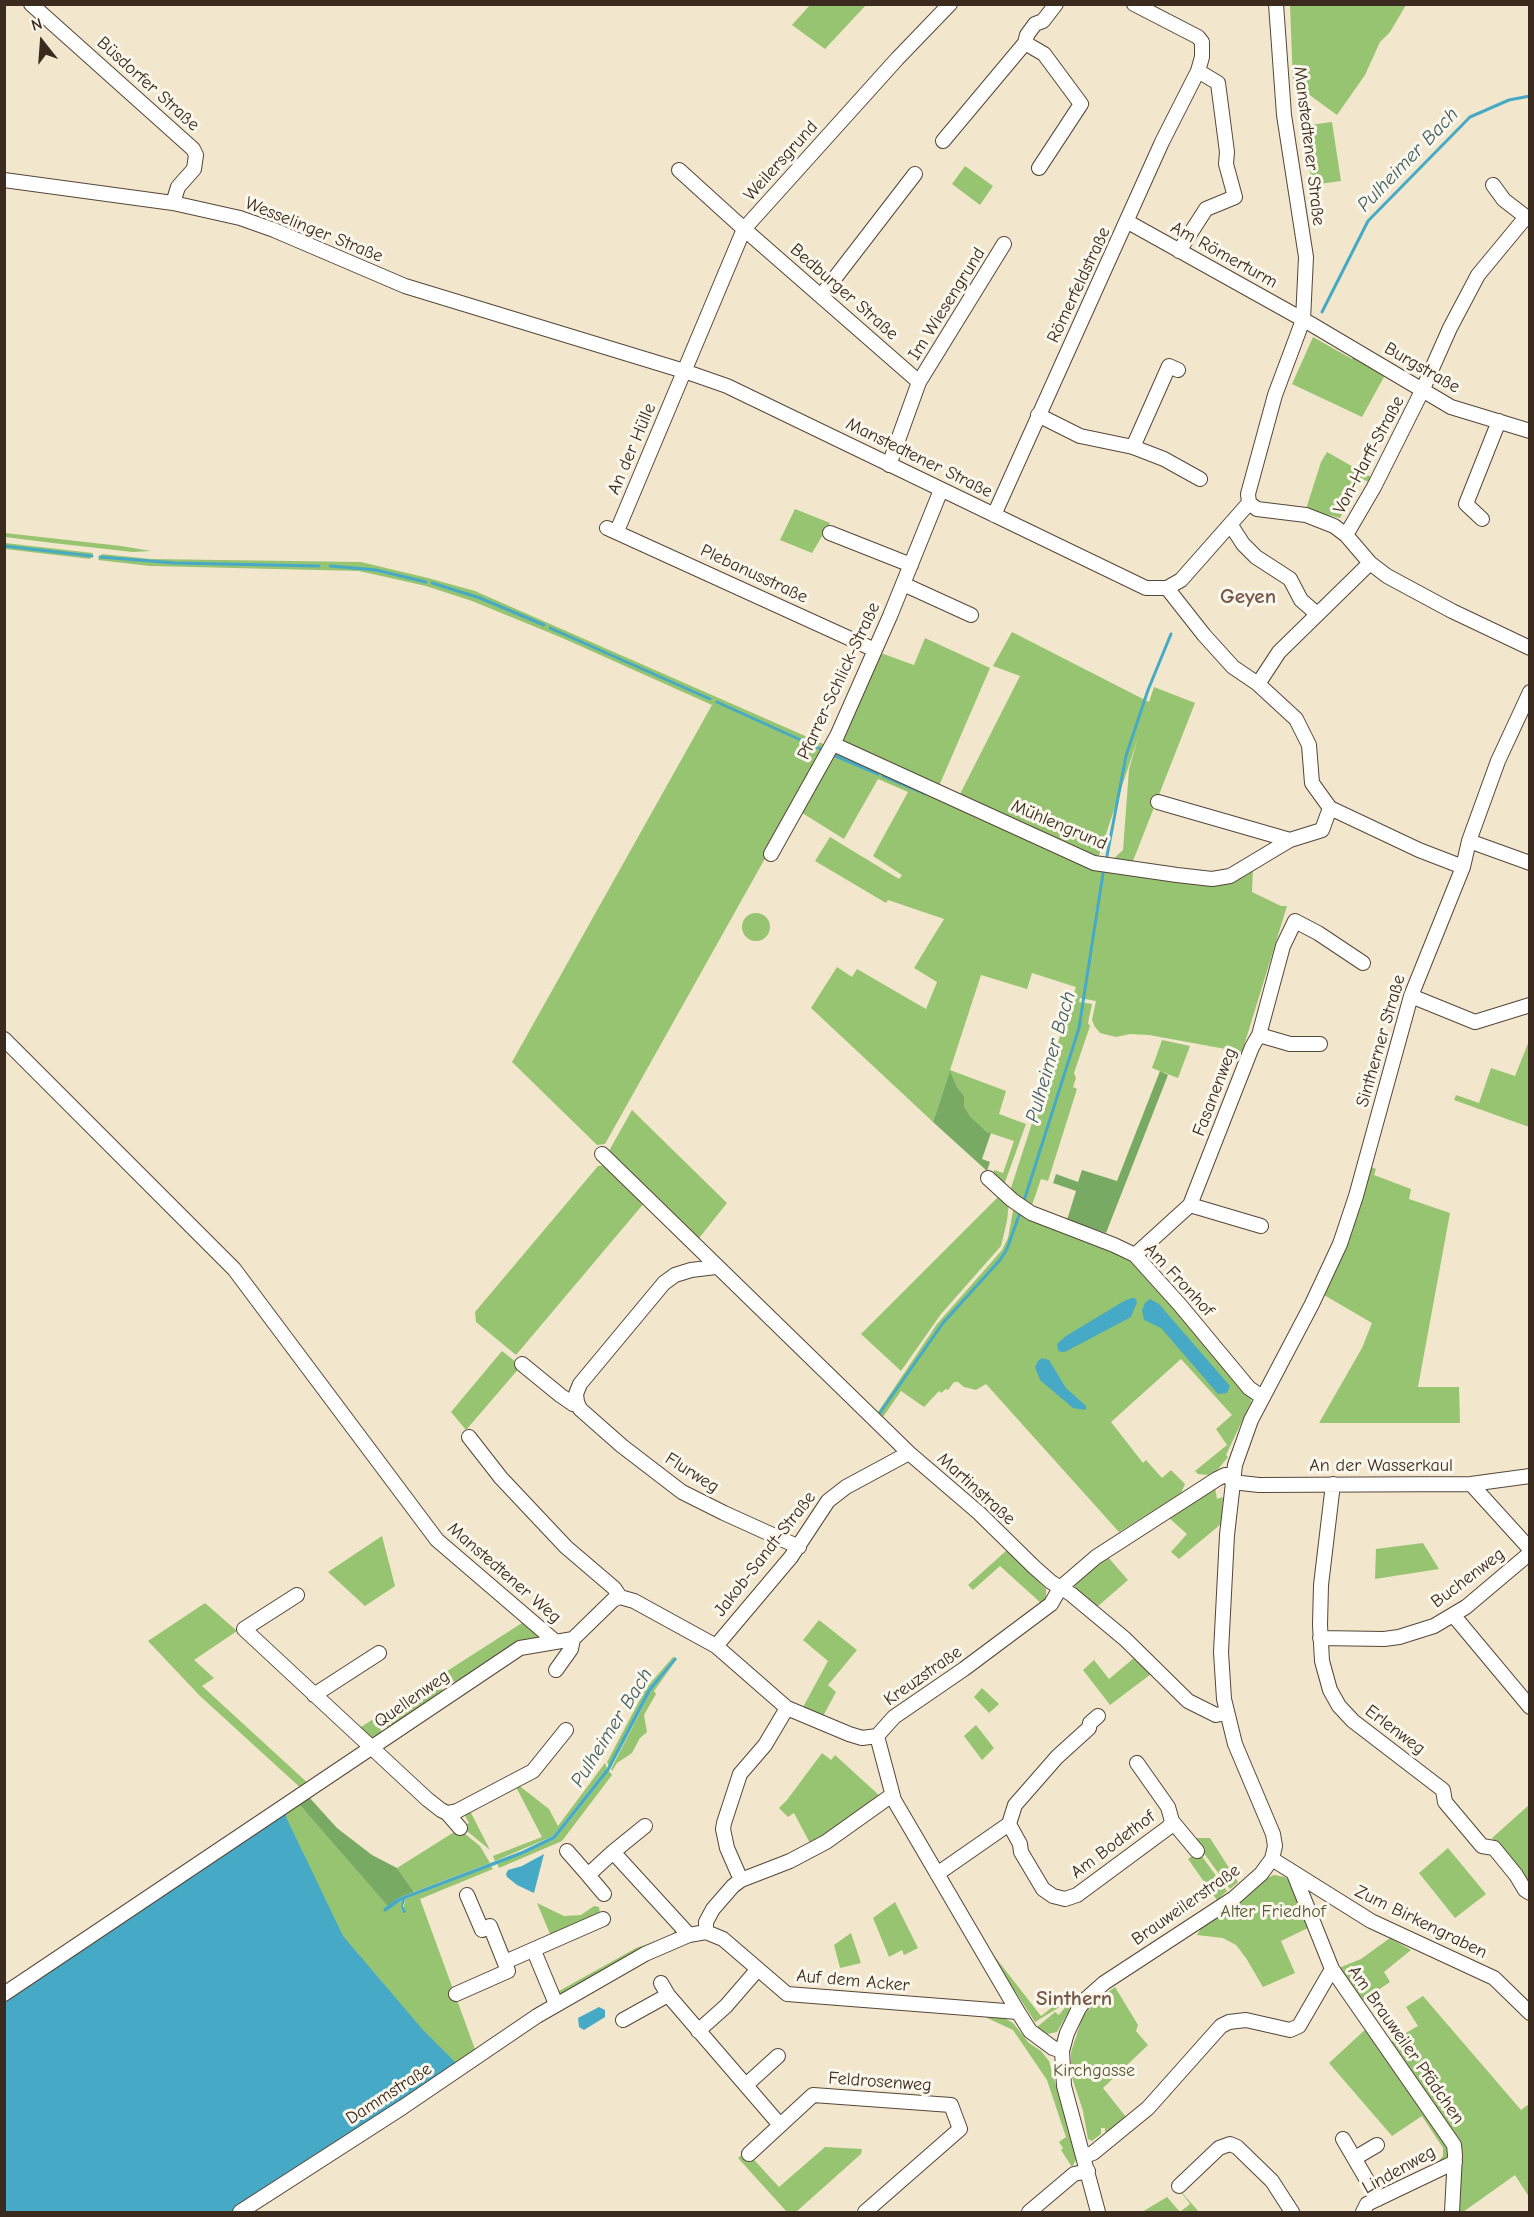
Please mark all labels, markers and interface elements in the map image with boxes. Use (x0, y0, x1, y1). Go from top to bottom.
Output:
north arrow (12, 12, 72, 72)
text: N (29, 15, 44, 35)
street label: Büsdorfer Straße (92, 32, 204, 136)
street label: Manstedtener Straße (1289, 65, 1329, 227)
water label: Pulheimer Bach (1352, 103, 1464, 217)
street label: Weilersgrund (739, 116, 823, 206)
street label: Wesselinger Straße (242, 193, 386, 267)
street label: Am Römerturm (1167, 217, 1281, 293)
street label: Römerfeldstraße (1043, 224, 1115, 346)
street label: Bedburger Straße (785, 239, 903, 345)
street label: Im Wiesengrund (904, 244, 990, 364)
street label: Burgstraße (1380, 338, 1464, 398)
street label: Von-Harff-Straße (1329, 392, 1409, 518)
street label: An der Hülle (603, 400, 661, 498)
street label: Manstedtener Straße (842, 413, 996, 503)
street label: Plebanusstraße (697, 540, 811, 608)
district label: Geyen (1220, 584, 1276, 610)
street label: Pfarrer-Schlick-Straße (793, 599, 885, 763)
street label: Mühlengrund (1008, 795, 1110, 855)
street label: Sintherner Straße (1352, 972, 1410, 1110)
water label: Pulheimer Bach (1021, 988, 1081, 1126)
street label: Fasanenweg (1188, 1045, 1242, 1139)
street label: Am Fronhof (1140, 1239, 1218, 1321)
street label: Flurweg (661, 1448, 723, 1498)
street label: Martinstraße (932, 1448, 1020, 1530)
street label: An der Wasserkaul (1309, 1455, 1453, 1477)
street label: Jakob-Sandt-Straße (709, 1487, 821, 1621)
street label: Manstedtener Weg (443, 1518, 565, 1628)
street label: Buchenweg (1427, 1543, 1509, 1613)
street label: Kreuzstraße (880, 1641, 966, 1711)
water label: Pulheimer Bach (566, 1664, 658, 1792)
street label: Quellenweg (370, 1665, 454, 1733)
street label: Erlenweg (1361, 1700, 1429, 1760)
street label: Am Bodethof (1067, 1806, 1159, 1884)
street label: Brauweilerstraße (1128, 1860, 1244, 1950)
street label: Zum Birkengraben (1351, 1881, 1491, 1963)
park label: Alter Friedhof (1220, 1901, 1326, 1923)
street label: Am Brauweiler Pfädchen (1343, 1962, 1469, 2128)
street label: Auf dem Acker (795, 1965, 911, 1997)
district label: Sinthern (1036, 1986, 1112, 2012)
street label: Dammstraße (342, 2058, 436, 2130)
park label: Kirchgasse (1053, 2060, 1135, 2082)
street label: Feldrosenweg (828, 2068, 932, 2096)
street label: Lindenweg (1359, 2141, 1439, 2199)

